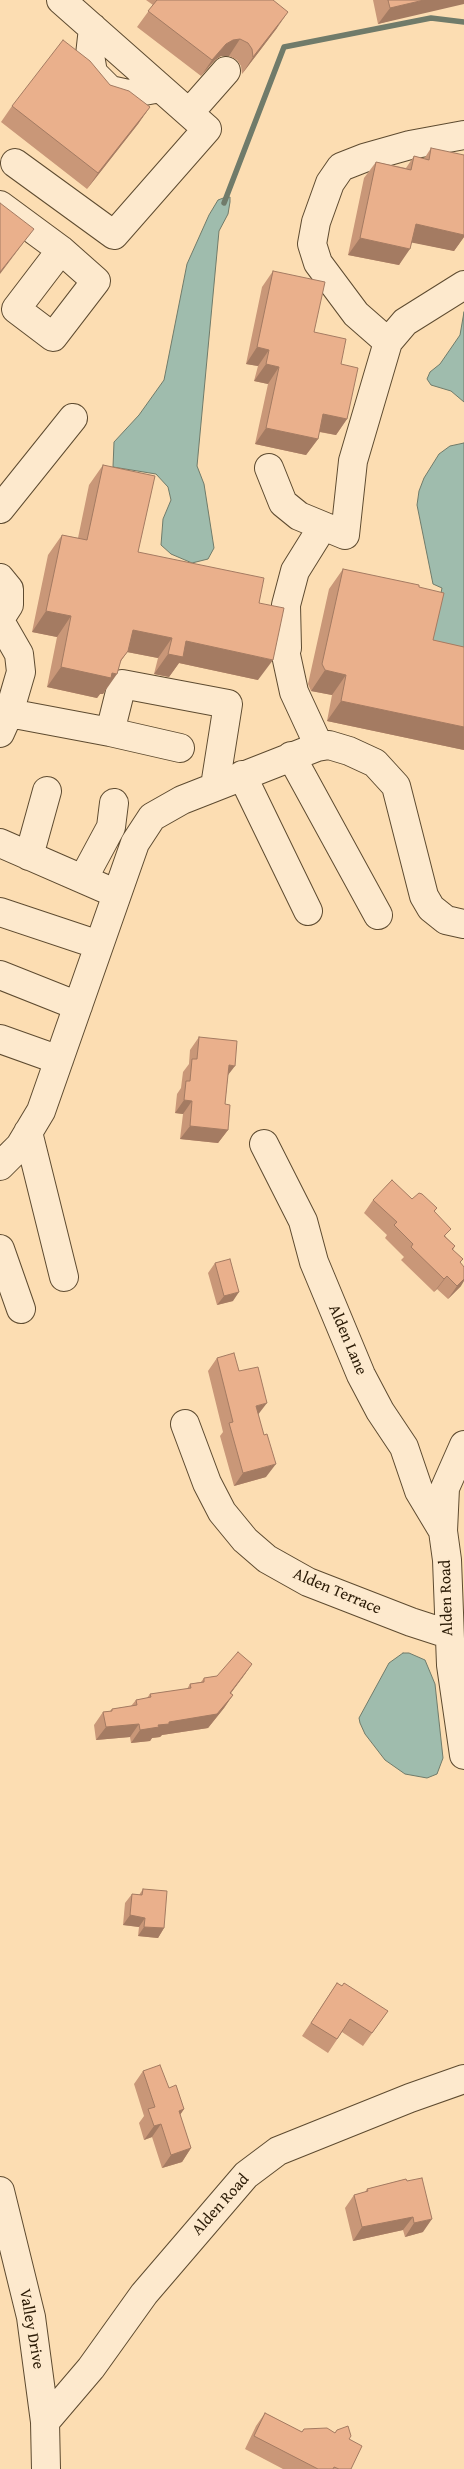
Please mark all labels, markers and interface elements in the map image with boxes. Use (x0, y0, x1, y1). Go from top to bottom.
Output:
street label: Alden Lane (324, 1302, 370, 1378)
street label: Alden Road (436, 1560, 458, 1636)
street label: Alden Terrace (290, 1565, 384, 1619)
street label: Alden Road (188, 2170, 254, 2240)
street label: Valley Drive (15, 2287, 47, 2371)

